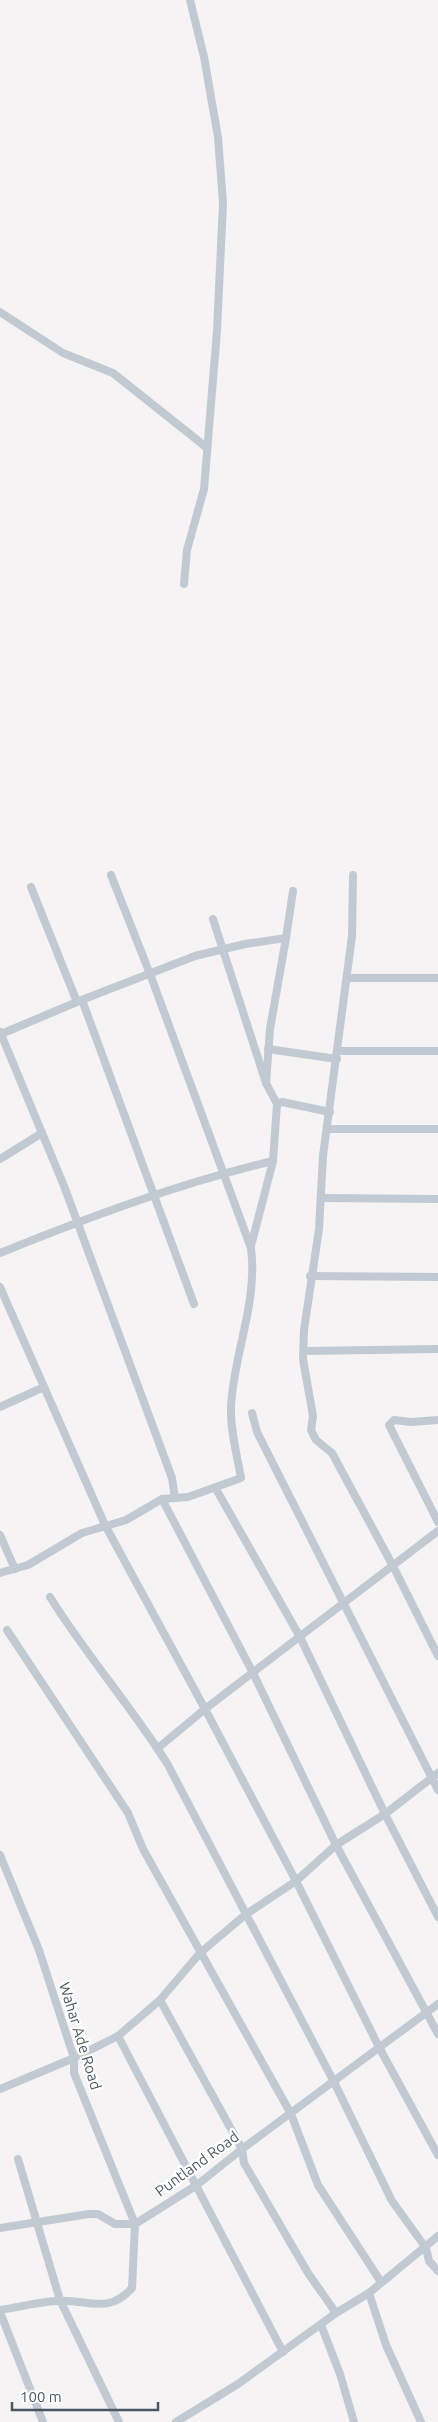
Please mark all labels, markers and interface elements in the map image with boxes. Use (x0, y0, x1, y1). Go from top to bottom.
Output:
street label: Wahar Ade Road (56, 1980, 105, 2092)
street label: Puntland Road (152, 2128, 242, 2200)
scale bar (12, 2380, 159, 2412)
text: 100 m (20, 2388, 62, 2405)

